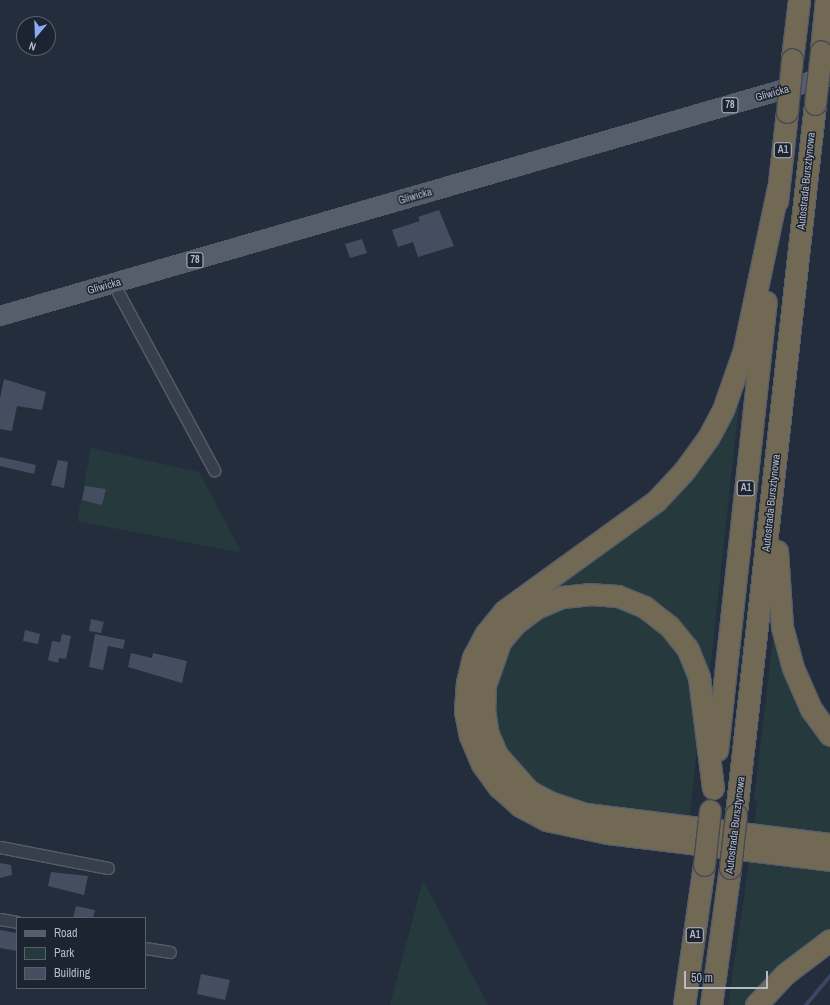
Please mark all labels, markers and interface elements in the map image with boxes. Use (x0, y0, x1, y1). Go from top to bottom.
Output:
north arrow (16, 16, 56, 56)
text: N (27, 39, 38, 54)
street label: Gliwicka (754, 82, 790, 104)
road number: 78 (721, 97, 739, 113)
street label: Autostrada Bursztynowa (794, 132, 818, 230)
road number: A1 (773, 142, 793, 158)
street label: Gliwicka (397, 185, 433, 207)
road number: 78 (186, 252, 204, 268)
street label: Gliwicka (86, 275, 122, 297)
street label: Autostrada Bursztynowa (759, 454, 783, 552)
road number: A1 (736, 480, 756, 496)
street label: Autostrada Bursztynowa (722, 776, 748, 874)
legend (16, 917, 146, 989)
text: Road (54, 925, 78, 941)
road number: A1 (685, 927, 705, 943)
text: Park (54, 945, 74, 961)
scale bar (686, 963, 770, 989)
text: Building (54, 965, 90, 981)
text: 50 m (691, 970, 713, 986)

